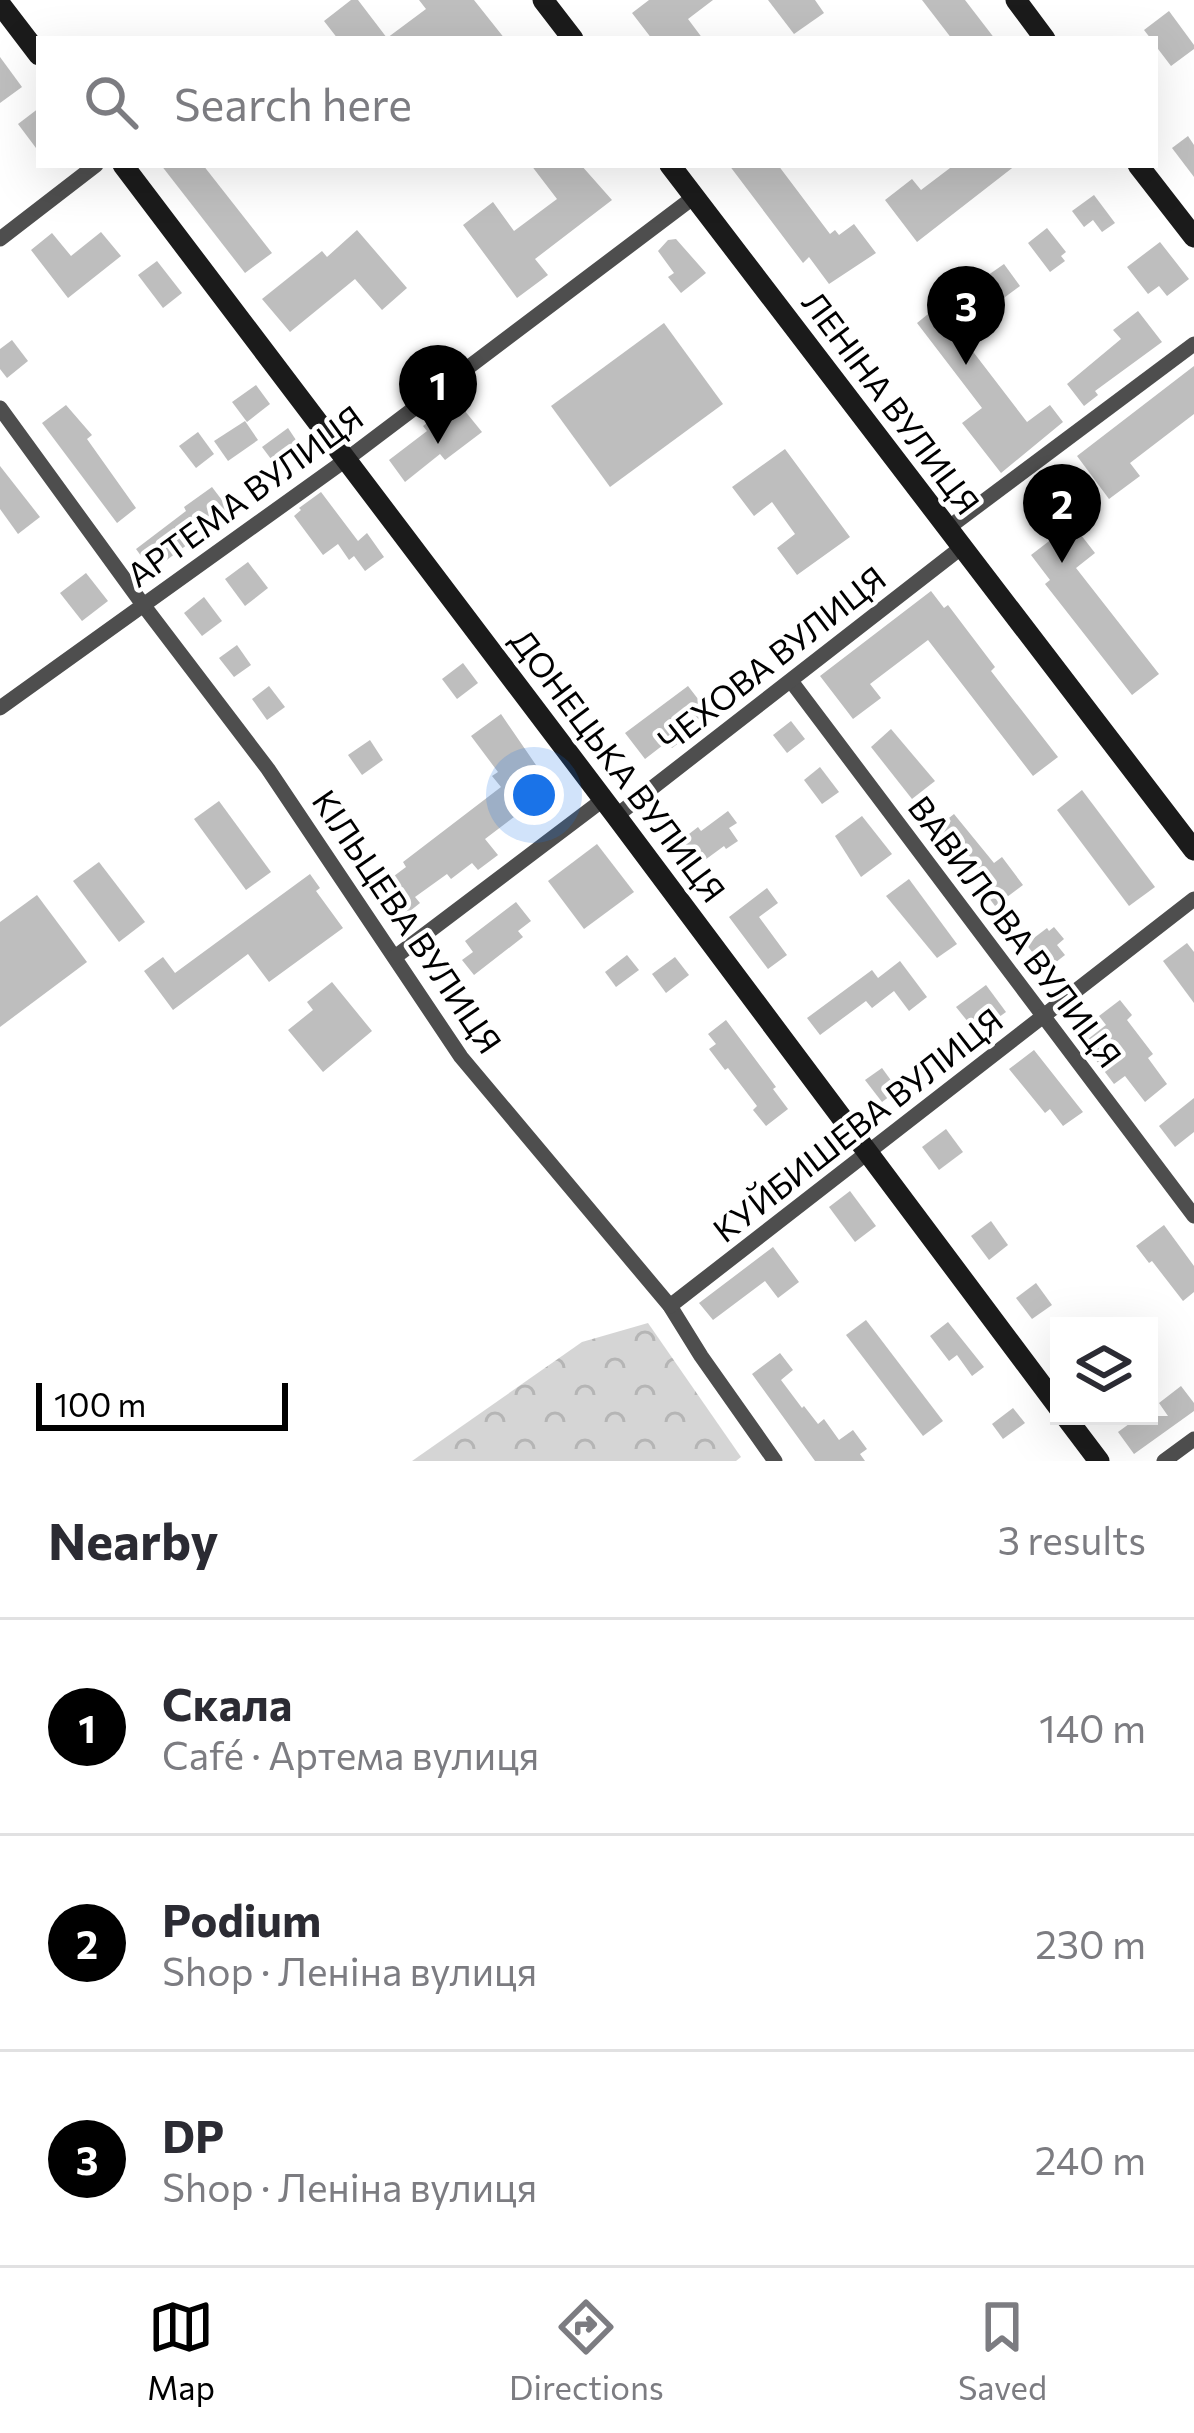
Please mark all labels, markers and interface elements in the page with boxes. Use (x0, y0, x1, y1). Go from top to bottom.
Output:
search box (36, 36, 1158, 168)
icon: search (78, 69, 144, 135)
text: Search here (174, 75, 412, 130)
pin: 3 (927, 266, 1005, 365)
street label: ЛЕНІНА ВУЛИЦЯ (795, 282, 989, 522)
pin: 1 (399, 345, 477, 444)
street label: АРТЕМА ВУЛИЦЯ (118, 396, 370, 594)
pin: 2 (1023, 464, 1101, 563)
street label: ЧЕХОВА ВУЛИЦЯ (649, 556, 893, 760)
street label: ДОНЕЦЬКА ВУЛИЦЯ (503, 620, 735, 910)
your location (504, 765, 564, 825)
street label: КІЛЬЦЕВА ВУЛИЦЯ (305, 781, 511, 1061)
street label: ВАВИЛОВА ВУЛИЦЯ (901, 787, 1131, 1075)
street label: КУЙБИШЕВА ВУЛИЦЯ (704, 998, 1010, 1250)
map controls (1050, 1317, 1158, 1425)
button: layers (1050, 1317, 1158, 1425)
scale bar (36, 1377, 288, 1430)
text: 100 m (54, 1383, 146, 1424)
text: Nearby (48, 1508, 218, 1571)
text: 3 results (998, 1515, 1146, 1563)
text: Скала (162, 1675, 292, 1730)
text: 1 (78, 1703, 96, 1751)
text: 140 m (1039, 1703, 1146, 1751)
text: Café · Артема вулиця (162, 1730, 539, 1778)
text: Podium (162, 1891, 321, 1946)
text: 2 (76, 1919, 98, 1967)
text: 230 m (1035, 1919, 1146, 1967)
text: Shop · Леніна вулиця (162, 1946, 537, 1994)
text: DP (162, 2107, 224, 2162)
text: 3 (76, 2135, 98, 2183)
text: 240 m (1035, 2135, 1146, 2183)
text: Shop · Леніна вулиця (162, 2162, 537, 2210)
tab: Map (147, 2294, 215, 2407)
tab: Directions (509, 2294, 664, 2407)
tab: Saved (958, 2294, 1047, 2407)

